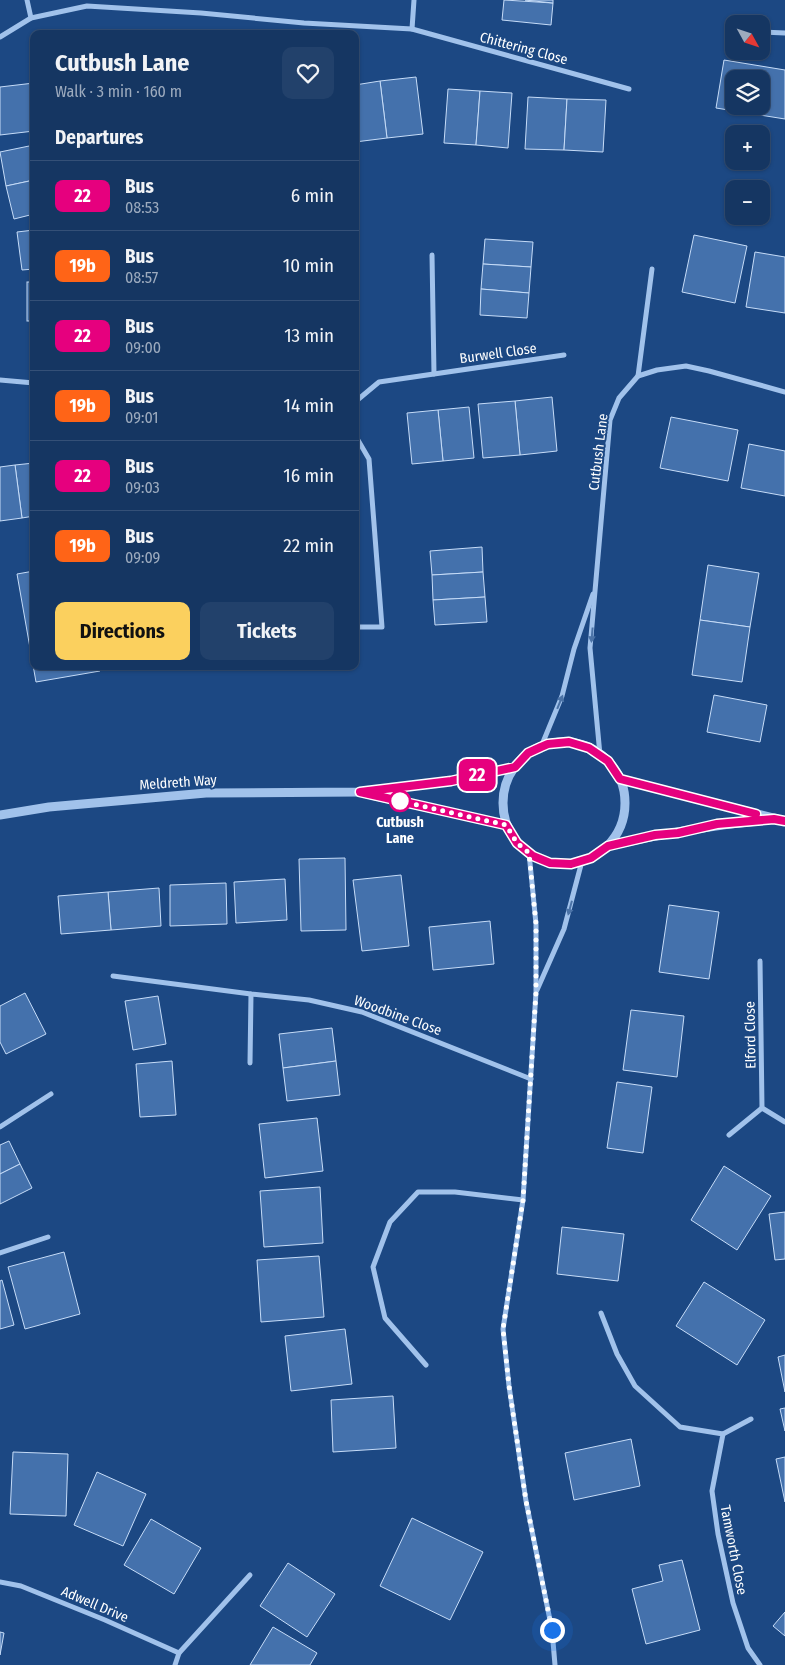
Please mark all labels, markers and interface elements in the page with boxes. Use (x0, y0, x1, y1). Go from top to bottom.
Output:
north arrow (725, 15, 770, 60)
map controls (725, 15, 770, 225)
street label: Chittering Close (478, 29, 570, 68)
button: heart (282, 47, 334, 99)
text: Cutbush Lane (55, 49, 189, 77)
button: layers (725, 70, 770, 115)
text: Walk · 3 min · 160 m (55, 82, 182, 101)
button: + (725, 125, 770, 170)
text: Departures (55, 126, 143, 149)
text: Bus (125, 175, 154, 198)
button: − (725, 180, 770, 225)
text: 6 min (291, 184, 334, 207)
text: 22 (74, 185, 91, 207)
text: 08:53 (125, 198, 159, 217)
text: Bus (125, 245, 154, 268)
text: 10 min (283, 254, 334, 277)
text: 19b (69, 255, 96, 277)
text: 08:57 (125, 268, 158, 287)
text: Bus (125, 315, 154, 338)
text: 13 min (284, 324, 334, 347)
text: 22 (74, 325, 91, 347)
text: 09:00 (125, 338, 161, 357)
street label: Burwell Close (459, 340, 538, 367)
text: Bus (125, 385, 154, 408)
text: 14 min (284, 394, 334, 417)
text: 19b (69, 395, 96, 417)
text: 09:01 (125, 408, 159, 427)
street label: Cutbush Lane (585, 413, 612, 492)
text: Bus (125, 455, 154, 478)
text: 16 min (283, 464, 334, 487)
text: 22 (74, 465, 91, 487)
text: 09:03 (125, 478, 160, 497)
text: Bus (125, 525, 154, 548)
text: 22 min (283, 534, 334, 557)
text: 19b (69, 535, 96, 557)
text: 09:09 (125, 548, 160, 567)
button: Directions (55, 602, 190, 660)
button: Tickets (200, 602, 334, 660)
one-way arrow (587, 627, 595, 643)
one-way arrow (556, 695, 564, 709)
line badge: 22 (454, 759, 500, 791)
text: 22 (469, 764, 485, 786)
street label: Meldreth Way (139, 771, 218, 794)
marker: Cutbush Lane (389, 790, 411, 812)
place label: Cutbush Lane (376, 814, 424, 847)
one-way arrow (565, 900, 573, 915)
street label: Woodbine Close (352, 992, 444, 1039)
street label: Elford Close (741, 1001, 760, 1069)
street label: Tamworth Close (716, 1504, 751, 1596)
street label: Adwell Drive (59, 1583, 131, 1626)
your location (540, 1618, 565, 1643)

